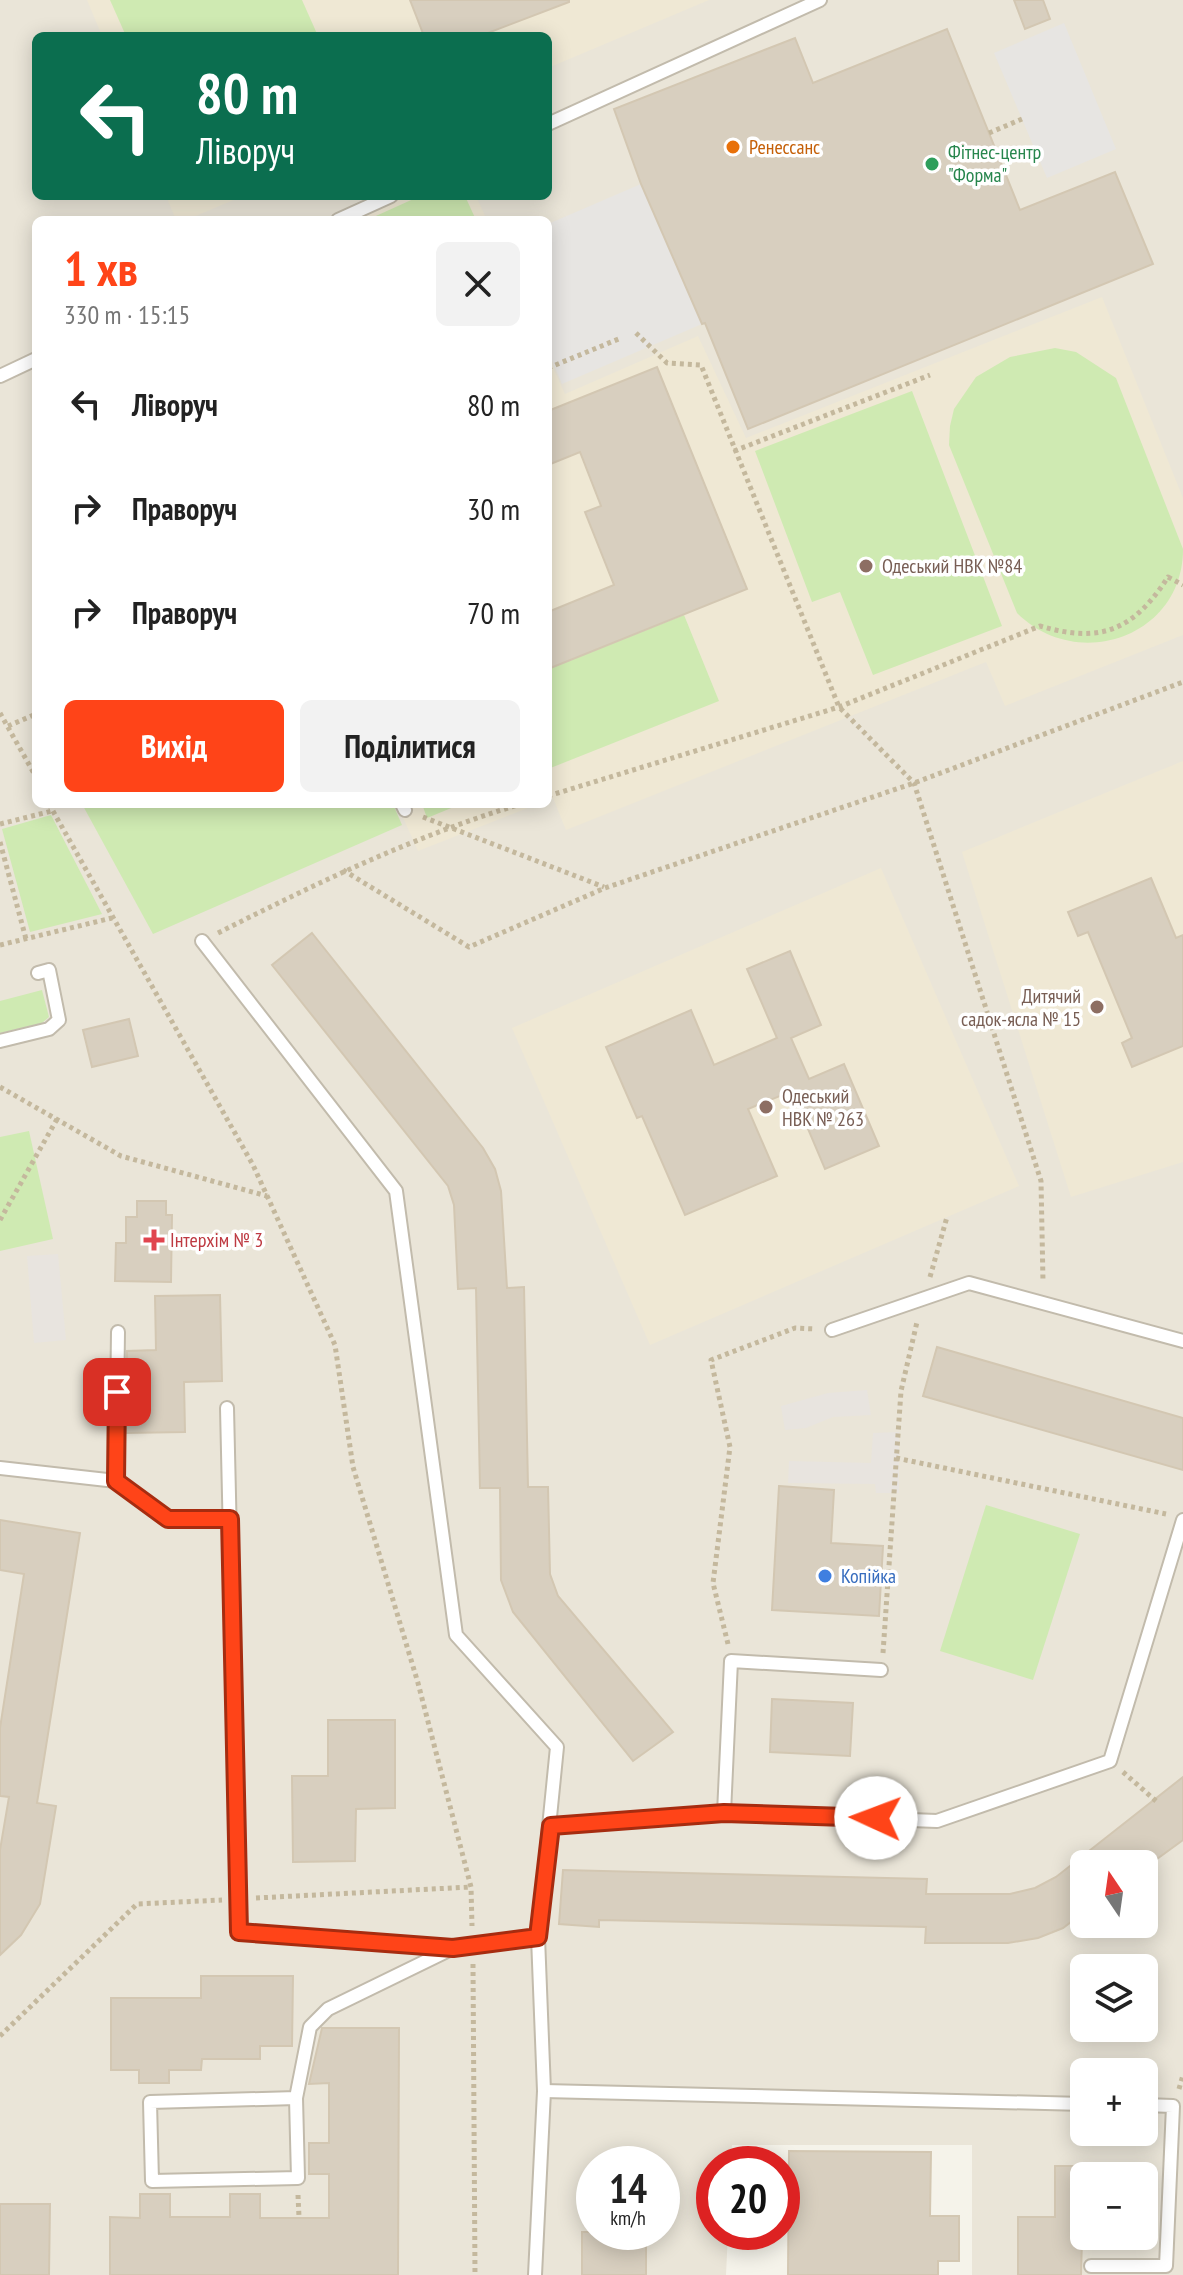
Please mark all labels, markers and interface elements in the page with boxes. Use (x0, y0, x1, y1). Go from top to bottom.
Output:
text: 80 m (196, 57, 298, 129)
icon: left (64, 64, 168, 168)
text: Ліворуч (196, 127, 295, 174)
place label: Ренессанс (749, 134, 820, 160)
marker: Ренессанс (724, 138, 742, 156)
place label: Фітнес-центр "Форма" (948, 139, 1041, 188)
marker: Фітнес-центр "Форма" (923, 155, 941, 173)
text: 1 хв (64, 237, 138, 299)
button: close (436, 242, 520, 326)
text: 330 m · 15:15 (64, 298, 190, 331)
icon: left (64, 382, 108, 426)
text: Ліворуч (132, 385, 218, 424)
text: 80 m (467, 385, 520, 424)
icon: right (64, 486, 108, 530)
text: Праворуч (132, 489, 237, 528)
text: 30 m (467, 489, 520, 528)
place label: Одеський НВК №84 (882, 553, 1022, 579)
marker: Одеський НВК №84 (857, 557, 875, 575)
icon: right (64, 590, 108, 634)
text: Праворуч (132, 593, 237, 632)
text: 70 m (467, 593, 520, 632)
button: Вихід (64, 700, 284, 792)
button: Поділитися (300, 700, 520, 792)
place label: Дитячий садок-ясла № 15 (961, 983, 1081, 1032)
marker: Дитячий садок-ясла № 15 (1088, 998, 1106, 1016)
place label: Одеський НВК № 263 (782, 1083, 864, 1132)
marker: Одеський НВК № 263 (757, 1098, 775, 1116)
place label: Інтерхім № 3 (170, 1227, 263, 1253)
marker: Інтерхім № 3 (145, 1231, 163, 1249)
pin (83, 1358, 151, 1426)
icon: arrive (95, 1370, 139, 1414)
place label: Копійка (841, 1563, 896, 1589)
marker: Копійка (816, 1567, 834, 1585)
position arrow (834, 1776, 918, 1860)
north arrow (1070, 1850, 1158, 1938)
map controls (1070, 1850, 1158, 2250)
button: layers (1070, 1954, 1158, 2042)
button: + (1070, 2058, 1158, 2146)
speed limit sign: 20 (696, 2146, 800, 2250)
text: 14 (609, 2162, 647, 2214)
button: − (1070, 2162, 1158, 2250)
text: km/h (610, 2205, 646, 2231)

